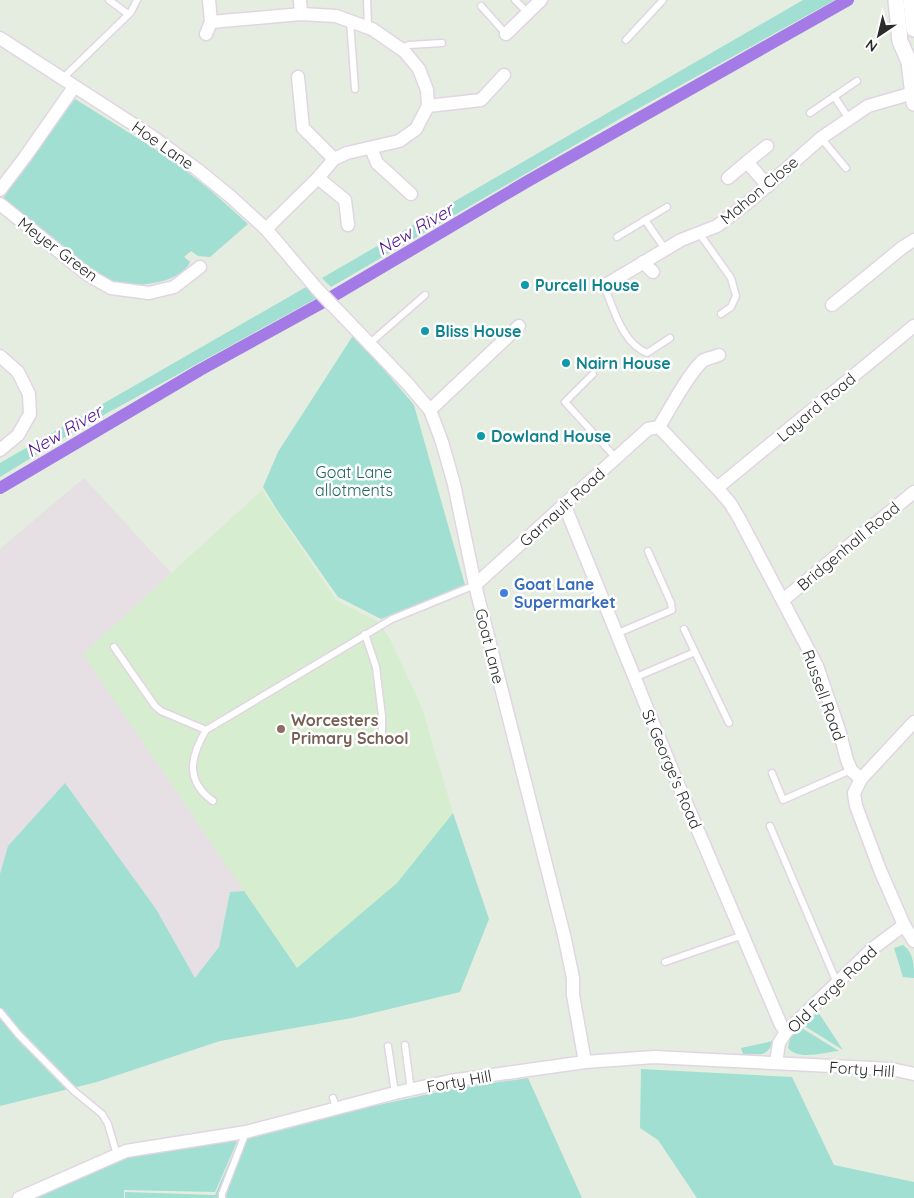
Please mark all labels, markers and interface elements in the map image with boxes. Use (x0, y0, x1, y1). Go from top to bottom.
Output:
north arrow (854, 10, 904, 60)
text: N (862, 35, 881, 56)
street label: Hoe Lane (128, 116, 198, 174)
street label: Mahon Close (716, 152, 802, 228)
water label: New River (373, 197, 459, 260)
street label: Meyer Green (14, 212, 102, 286)
place label: Purcell House (535, 275, 639, 295)
marker: Purcell House (519, 279, 531, 291)
place label: Bliss House (435, 321, 521, 341)
marker: Bliss House (419, 325, 431, 337)
place label: Nairn House (576, 353, 671, 373)
marker: Nairn House (560, 357, 572, 369)
street label: Layard Road (773, 368, 859, 446)
water label: New River (22, 399, 108, 462)
place label: Dowland House (491, 426, 611, 446)
marker: Dowland House (475, 430, 487, 442)
park label: Goat Lane allotments (315, 462, 393, 500)
street label: Garnault Road (515, 463, 609, 551)
street label: Bridgenhall Road (793, 497, 903, 595)
place label: Goat Lane Supermarket (514, 574, 616, 612)
marker: Goat Lane Supermarket (498, 587, 510, 599)
street label: Goat Lane (471, 606, 509, 686)
street label: Russell Road (798, 647, 850, 743)
street label: St George's Road (638, 706, 706, 832)
place label: Worcesters Primary School (291, 710, 409, 748)
marker: Worcesters Primary School (275, 723, 287, 735)
street label: Old Forge Road (783, 941, 881, 1037)
street label: Forty Hill (828, 1057, 896, 1081)
street label: Forty Hill (425, 1065, 493, 1097)

